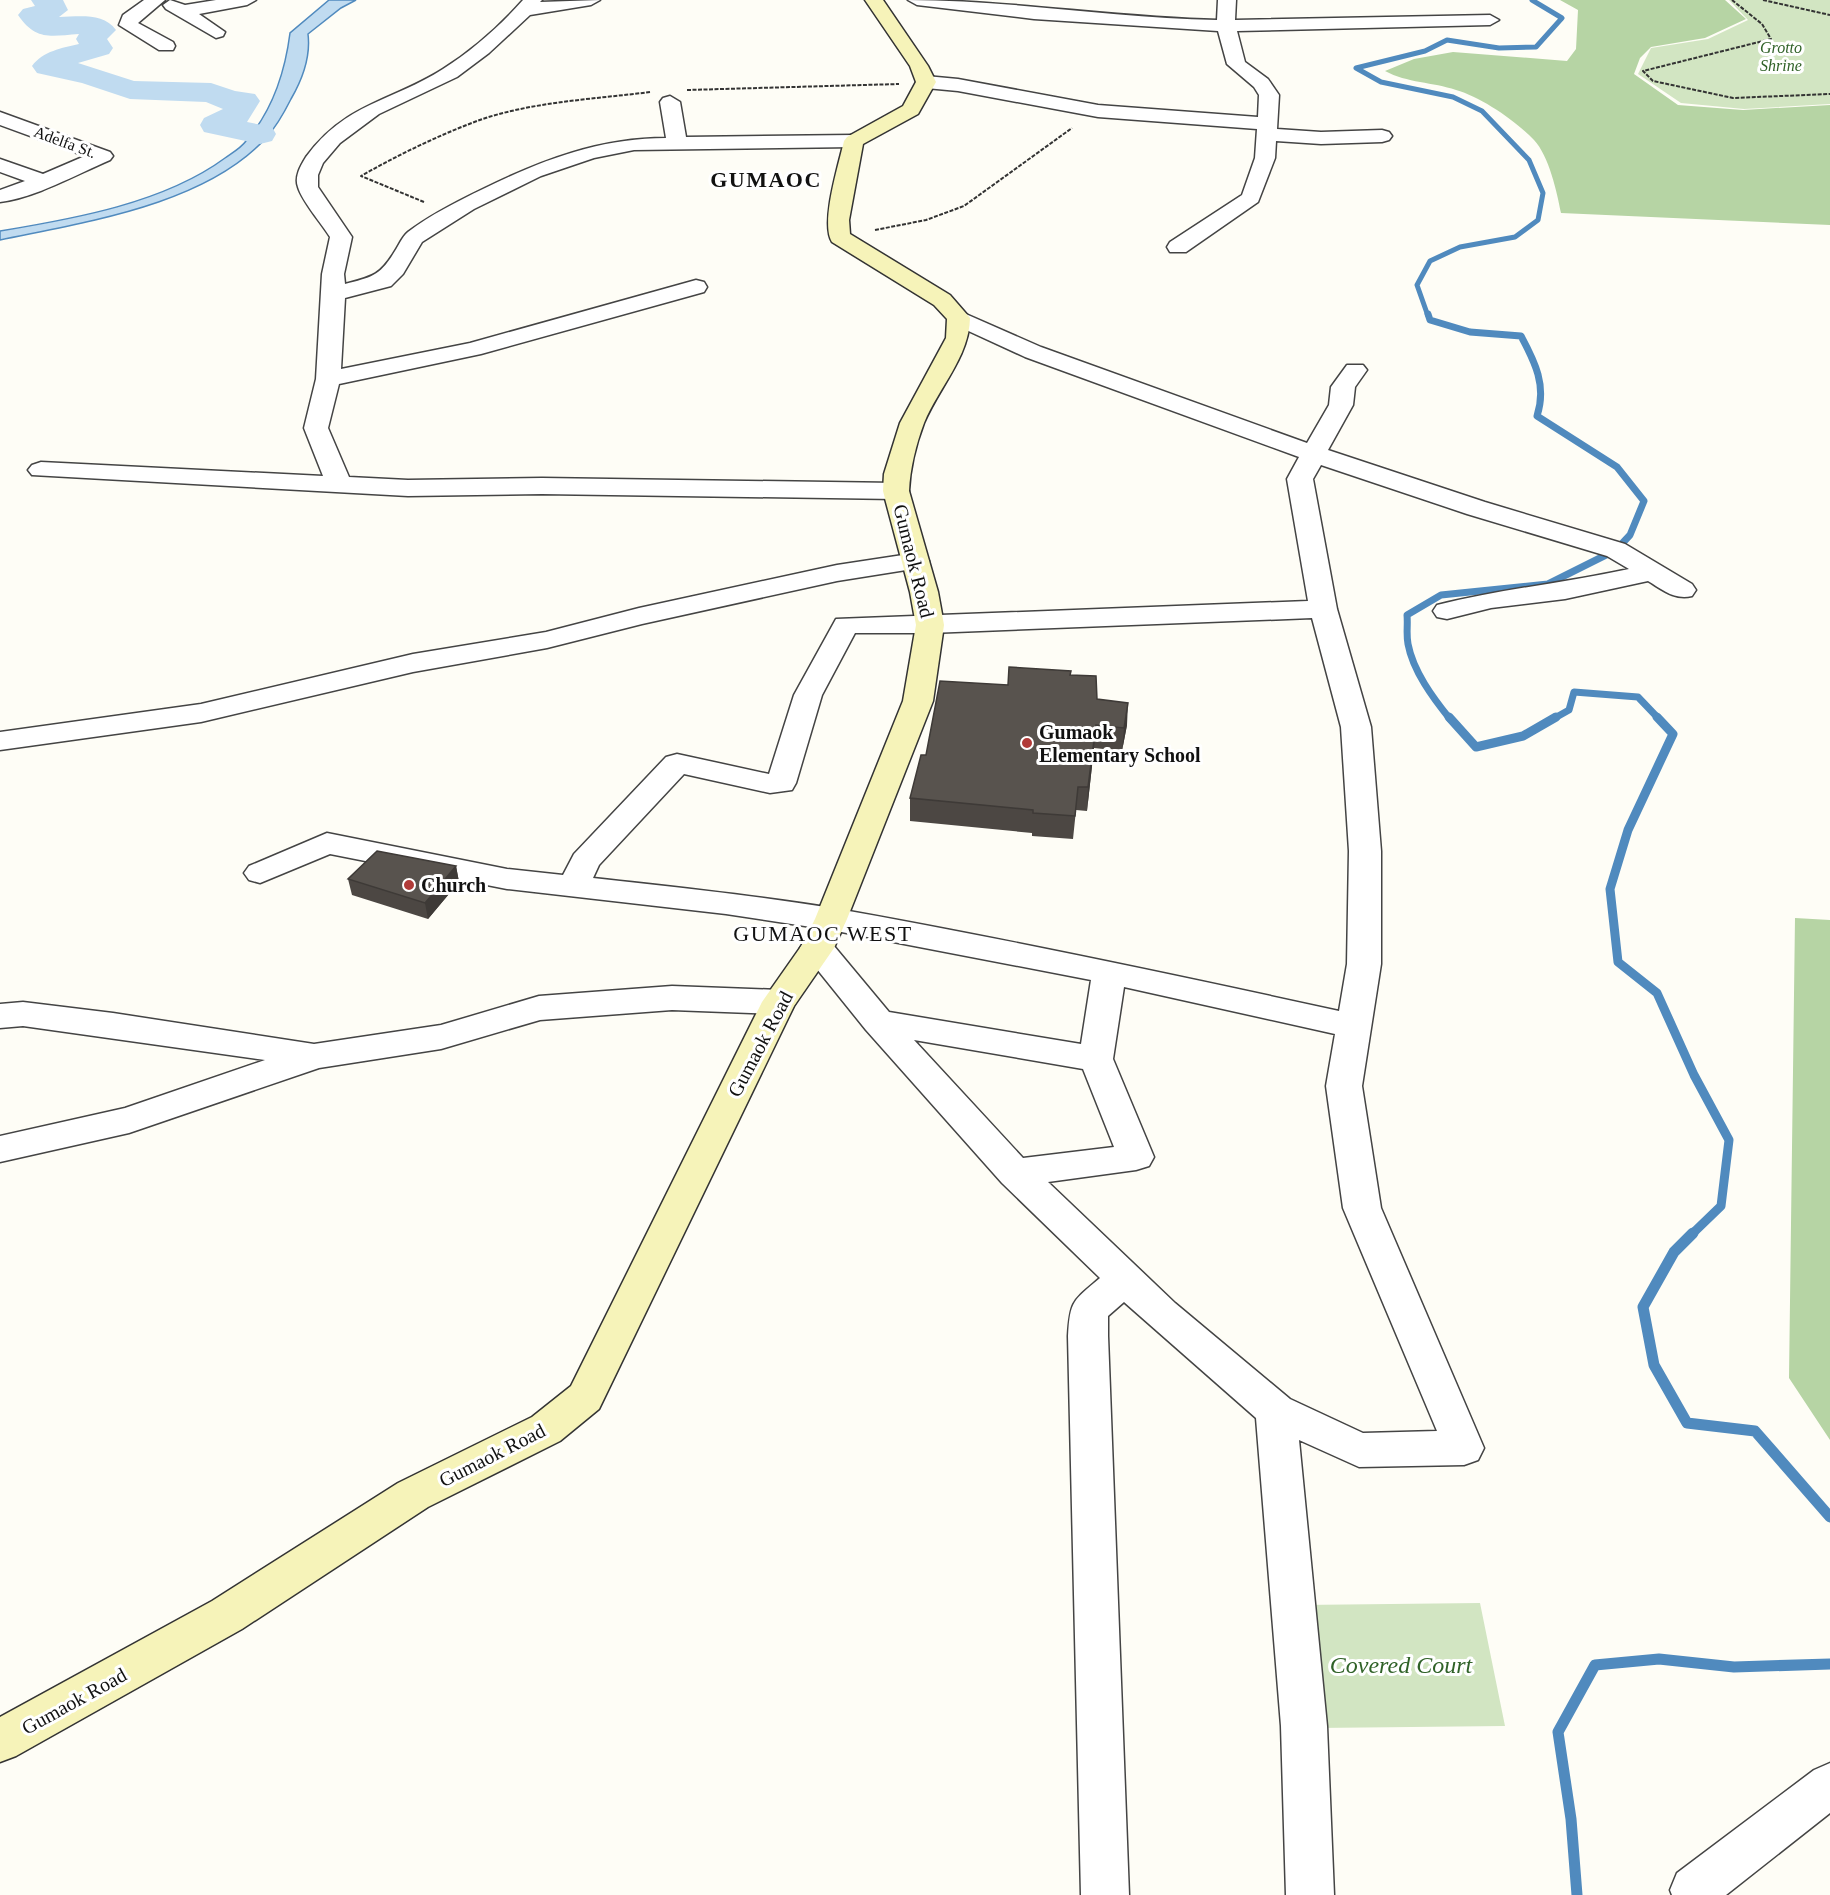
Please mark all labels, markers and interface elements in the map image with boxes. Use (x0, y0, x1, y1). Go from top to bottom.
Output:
park label: Grotto Shrine (1760, 39, 1802, 74)
street label: Adelfa St. (32, 123, 98, 161)
district label: GUMAOC (710, 167, 822, 192)
street label: Gumaok Road (889, 502, 939, 620)
place label: Gumaok Elementary School (1039, 721, 1201, 767)
marker: Gumaok Elementary School (1020, 736, 1034, 750)
place label: Church (421, 874, 486, 896)
marker: Church (402, 878, 416, 892)
district label: GUMAOC WEST (733, 921, 913, 946)
street label: Gumaok Road (723, 988, 797, 1100)
street label: Gumaok Road (435, 1419, 549, 1491)
park label: Covered Court (1330, 1652, 1474, 1678)
street label: Gumaok Road (18, 1663, 130, 1739)

